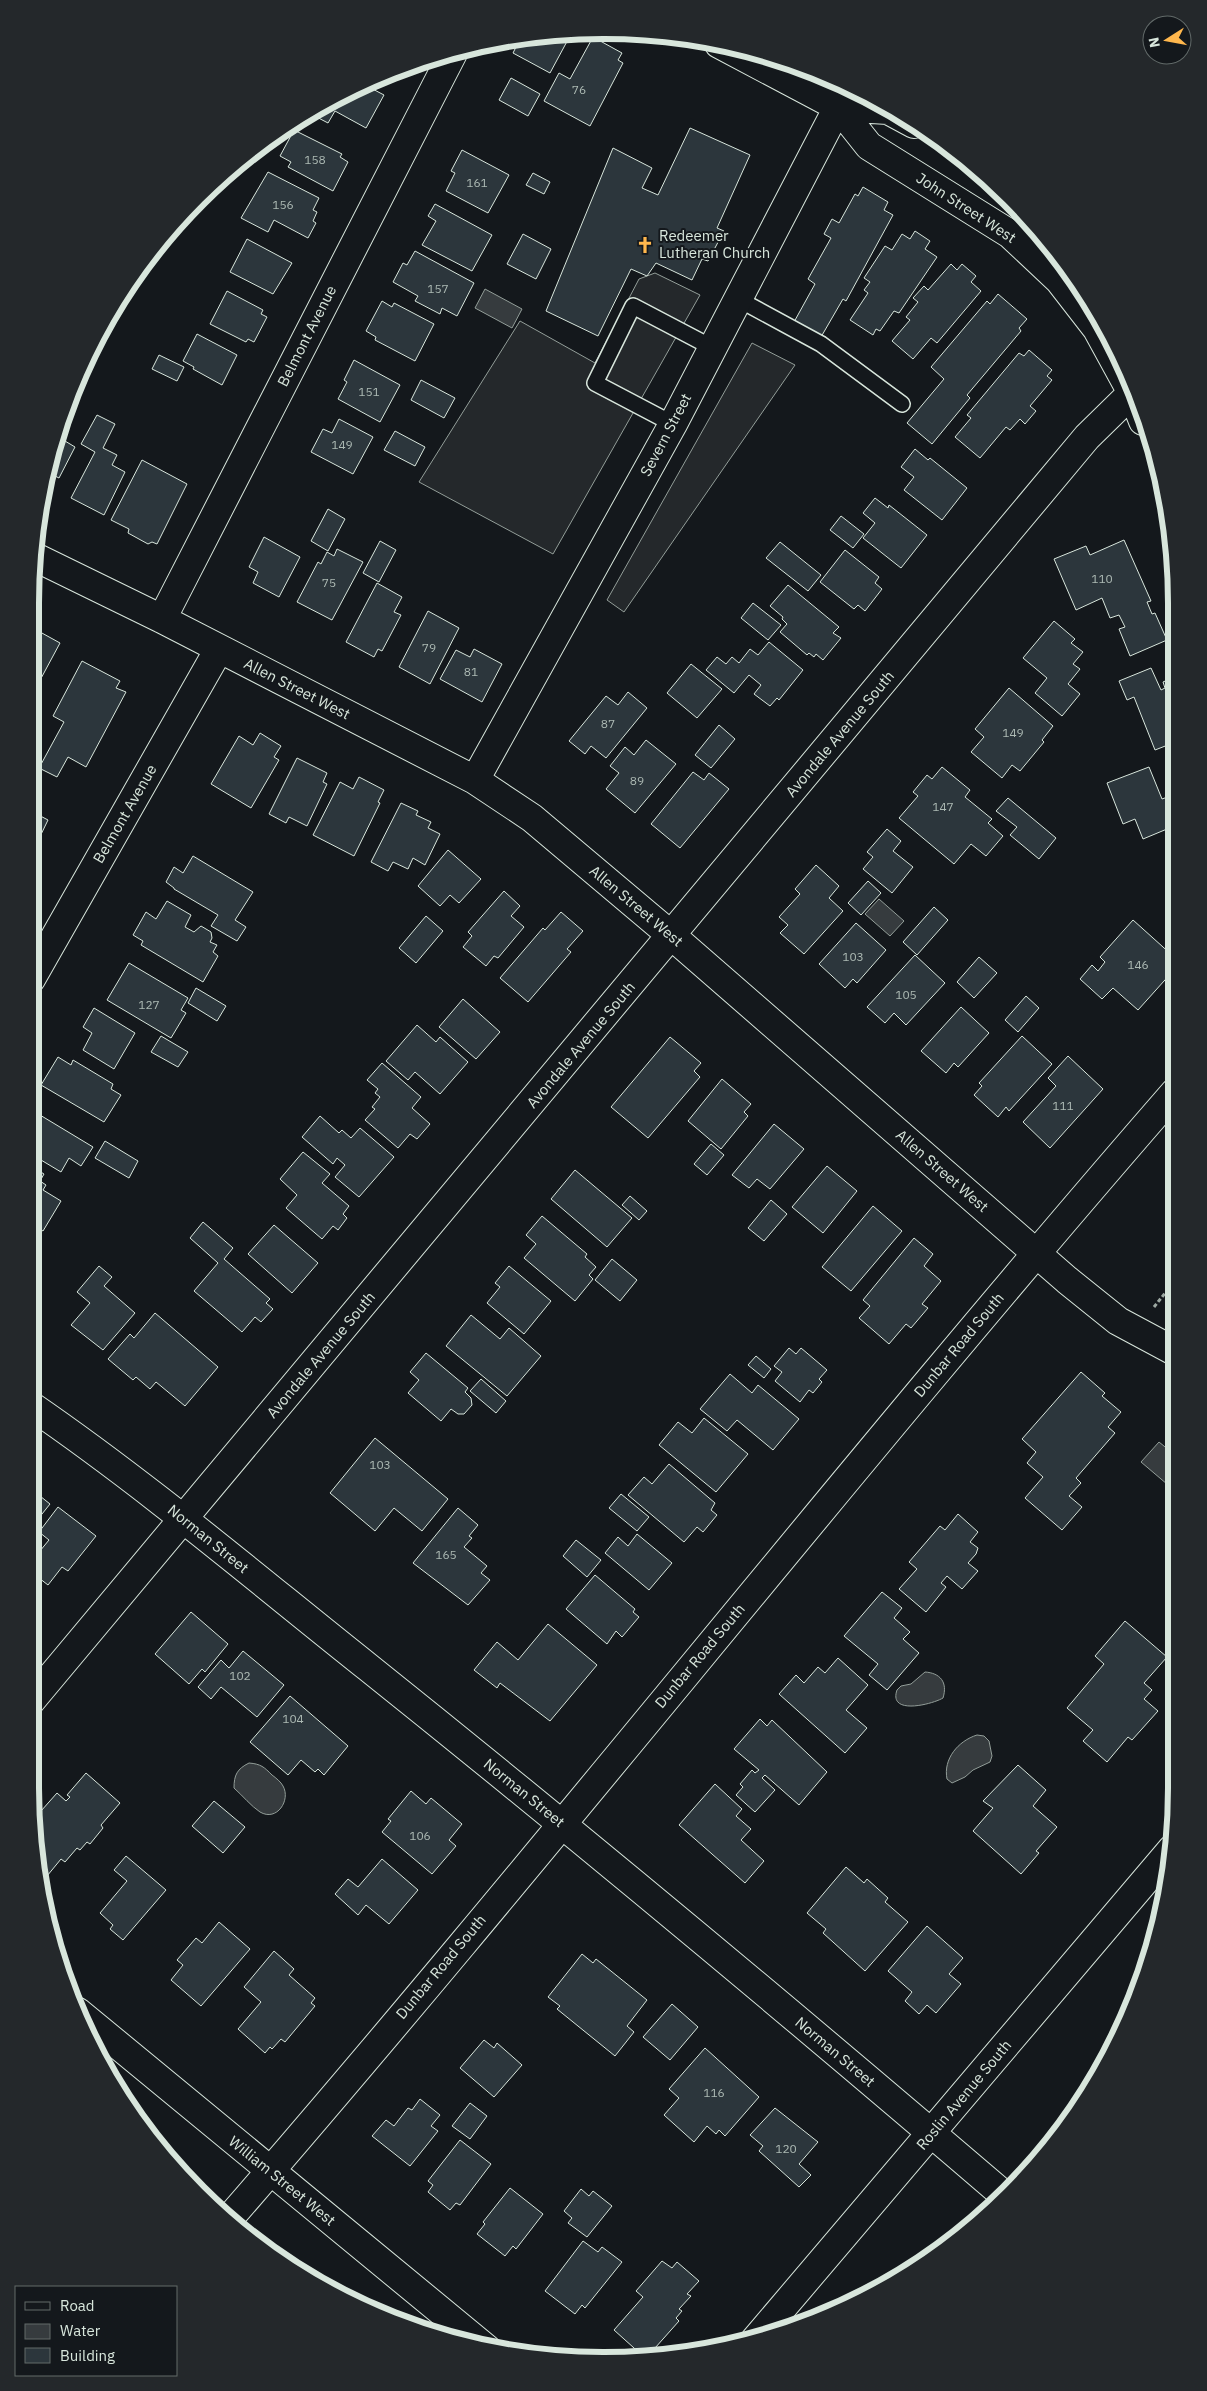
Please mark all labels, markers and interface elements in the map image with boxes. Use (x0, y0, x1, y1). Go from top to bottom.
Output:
north arrow (1142, 15, 1192, 65)
text: N (1144, 36, 1164, 49)
house number: 76 (572, 82, 586, 97)
house number: 158 (304, 152, 326, 167)
street label: John Street West (913, 168, 1020, 247)
house number: 161 (466, 175, 488, 190)
house number: 156 (272, 197, 294, 212)
place label: Redeemer Lutheran Church (659, 226, 770, 262)
church icon: Redeemer Lutheran Church (635, 235, 655, 255)
house number: 157 (427, 281, 449, 296)
street label: Belmont Avenue (273, 282, 340, 390)
house number: 151 (358, 384, 380, 399)
street label: Severn Street (636, 390, 695, 479)
house number: 149 (331, 437, 353, 452)
house number: 110 (1091, 571, 1113, 586)
house number: 75 (322, 575, 336, 590)
house number: 79 (422, 640, 436, 655)
street label: Allen Street West (241, 654, 353, 723)
house number: 81 (464, 664, 478, 679)
street label: Avondale Avenue South (781, 667, 898, 801)
house number: 87 (601, 716, 615, 731)
house number: 149 (1002, 725, 1024, 740)
street label: Belmont Avenue (89, 761, 161, 867)
house number: 89 (630, 773, 644, 788)
house number: 147 (932, 799, 954, 814)
street label: Allen Street West (586, 861, 687, 950)
house number: 103 (842, 949, 864, 964)
house number: 146 (1127, 957, 1149, 972)
street label: Avondale Avenue South (522, 978, 639, 1112)
house number: 105 (895, 987, 917, 1002)
house number: 127 (138, 997, 160, 1012)
house number: 111 (1052, 1098, 1074, 1113)
street label: Allen Street West (892, 1125, 993, 1216)
street label: Avondale Avenue South (262, 1288, 379, 1422)
street label: Dunbar Road South (909, 1289, 1008, 1401)
house number: 103 (369, 1457, 391, 1472)
street label: Norman Street (164, 1500, 253, 1577)
house number: 165 (435, 1547, 457, 1562)
street label: Dunbar Road South (650, 1600, 749, 1712)
house number: 102 (229, 1668, 251, 1683)
house number: 104 (282, 1711, 304, 1726)
street label: Norman Street (480, 1754, 569, 1831)
house number: 106 (409, 1828, 431, 1843)
street label: Dunbar Road South (391, 1911, 490, 2023)
street label: Norman Street (791, 2013, 879, 2091)
street label: Roslin Avenue South (912, 2036, 1015, 2154)
house number: 116 (703, 2085, 725, 2100)
street label: William Street West (225, 2132, 340, 2230)
house number: 120 (775, 2141, 797, 2156)
legend (15, 2286, 178, 2376)
text: Road (60, 2296, 95, 2315)
text: Water (60, 2321, 101, 2340)
text: Building (60, 2346, 115, 2365)

